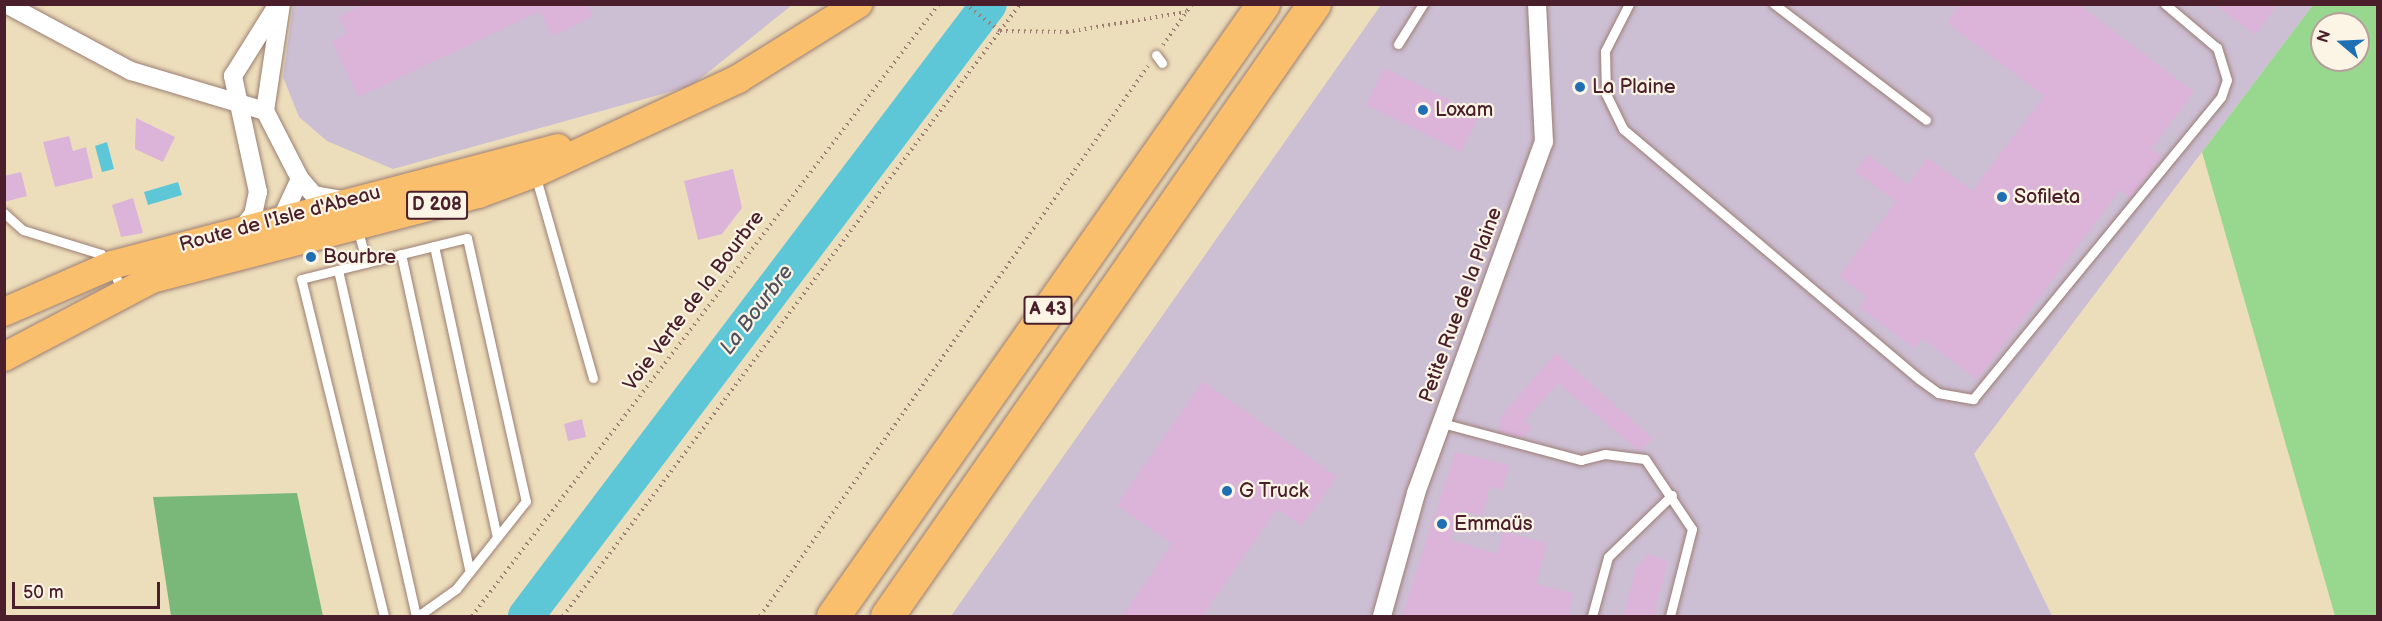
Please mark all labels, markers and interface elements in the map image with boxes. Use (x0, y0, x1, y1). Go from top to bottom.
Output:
north arrow (2310, 12, 2370, 72)
text: N (2313, 28, 2335, 45)
place label: La Plaine (1592, 75, 1676, 99)
marker: La Plaine (1573, 80, 1587, 94)
place label: Loxam (1435, 98, 1493, 122)
marker: Loxam (1416, 103, 1430, 117)
street label: Route de l'Isle d'Abeau (177, 181, 383, 257)
place label: Sofileta (2014, 185, 2080, 209)
road number: D 208 (406, 190, 468, 220)
marker: Sofileta (1995, 190, 2009, 204)
street label: Petite Rue de la Plaine (1415, 204, 1507, 406)
street label: Voie Verte de la Bourbre (618, 206, 770, 396)
place label: Bourbre (323, 245, 396, 269)
marker: Bourbre (304, 250, 318, 264)
water label: La Bourbre (715, 260, 799, 360)
road number: A 43 (1022, 295, 1074, 325)
place label: G Truck (1239, 479, 1309, 503)
marker: G Truck (1220, 484, 1234, 498)
place label: Emmaüs (1454, 512, 1533, 536)
marker: Emmaüs (1435, 517, 1449, 531)
scale bar (15, 570, 164, 608)
text: 50 m (23, 582, 64, 603)

